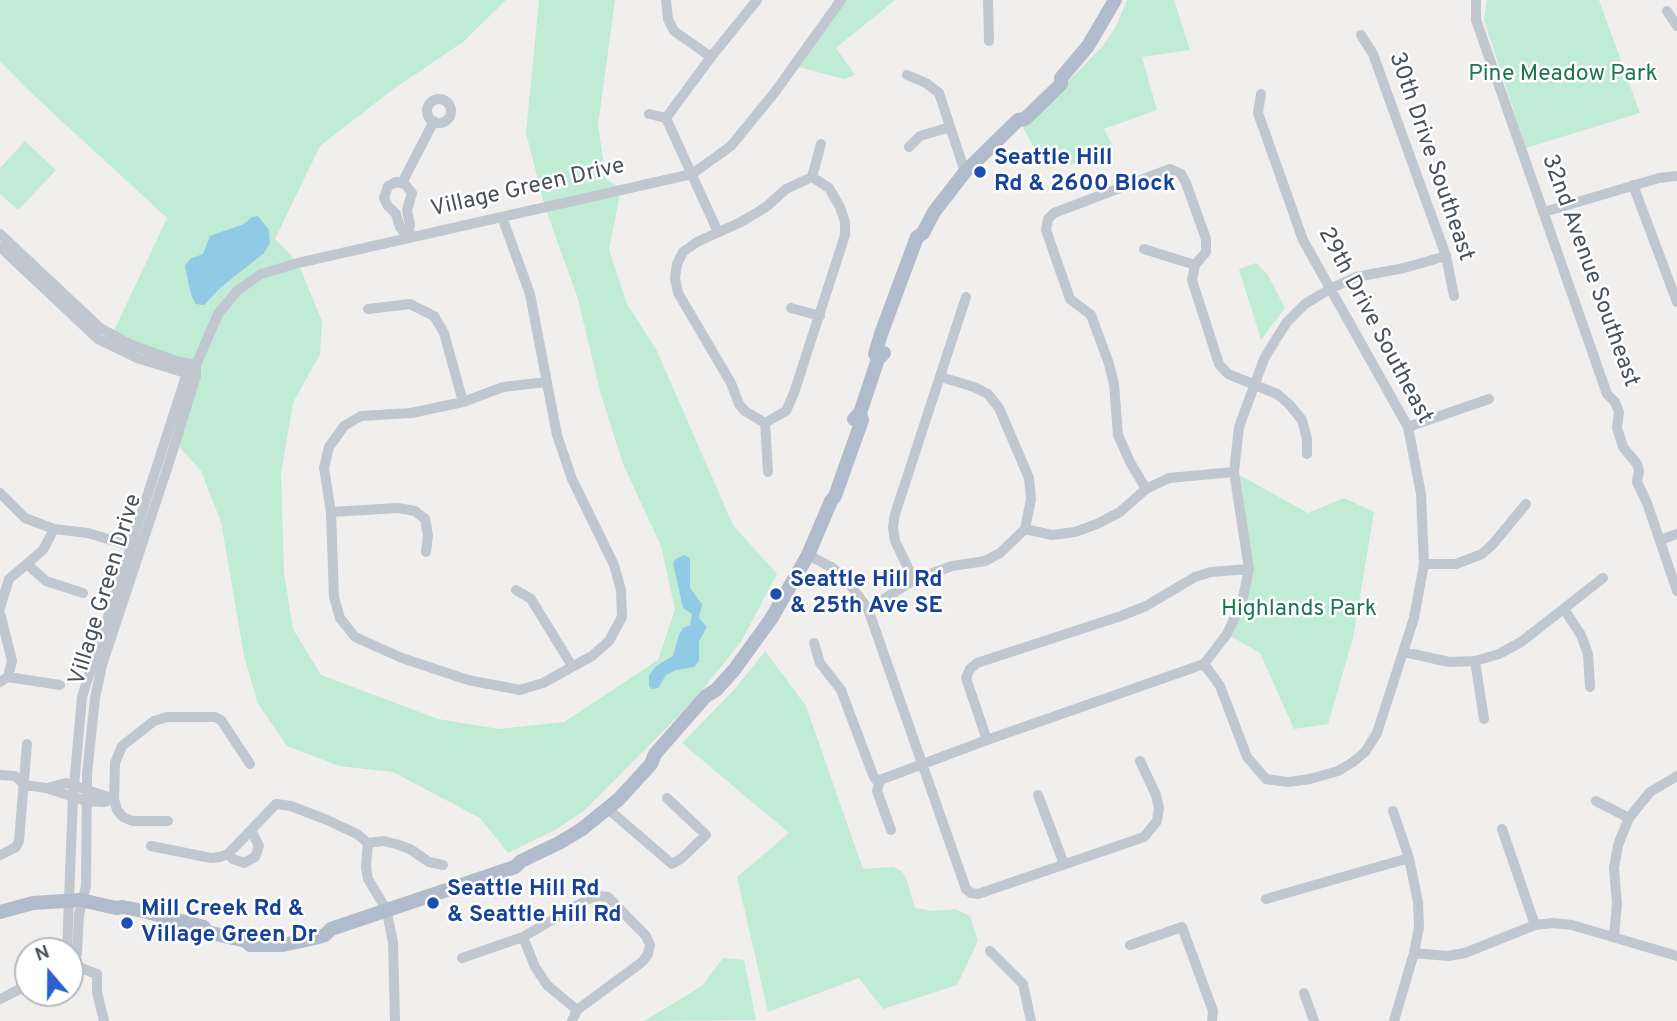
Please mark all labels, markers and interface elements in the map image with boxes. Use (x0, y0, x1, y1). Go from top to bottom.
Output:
street label: 30th Drive Southeast (1381, 49, 1479, 265)
park label: Pine Meadow Park (1468, 61, 1658, 89)
place label: Seattle Hill Rd & 2600 Block (994, 145, 1176, 199)
street label: 32nd Avenue Southeast (1534, 151, 1644, 391)
street label: Village Green Drive (428, 153, 628, 225)
marker: Seattle Hill Rd & 2600 Block (972, 164, 988, 180)
street label: 29th Drive Southeast (1311, 223, 1437, 429)
street label: Village Green Drive (65, 491, 149, 689)
place label: Seattle Hill Rd & 25th Ave SE (790, 567, 943, 621)
marker: Seattle Hill Rd & 25th Ave SE (768, 586, 784, 602)
park label: Highlands Park (1221, 596, 1377, 624)
place label: Seattle Hill Rd & Seattle Hill Rd (447, 876, 622, 930)
marker: Seattle Hill Rd & Seattle Hill Rd (425, 895, 441, 911)
place label: Mill Creek Rd & Village Green Dr (141, 896, 317, 950)
marker: Mill Creek Rd & Village Green Dr (119, 915, 135, 931)
north arrow (14, 937, 84, 1007)
text: N (32, 941, 53, 968)

